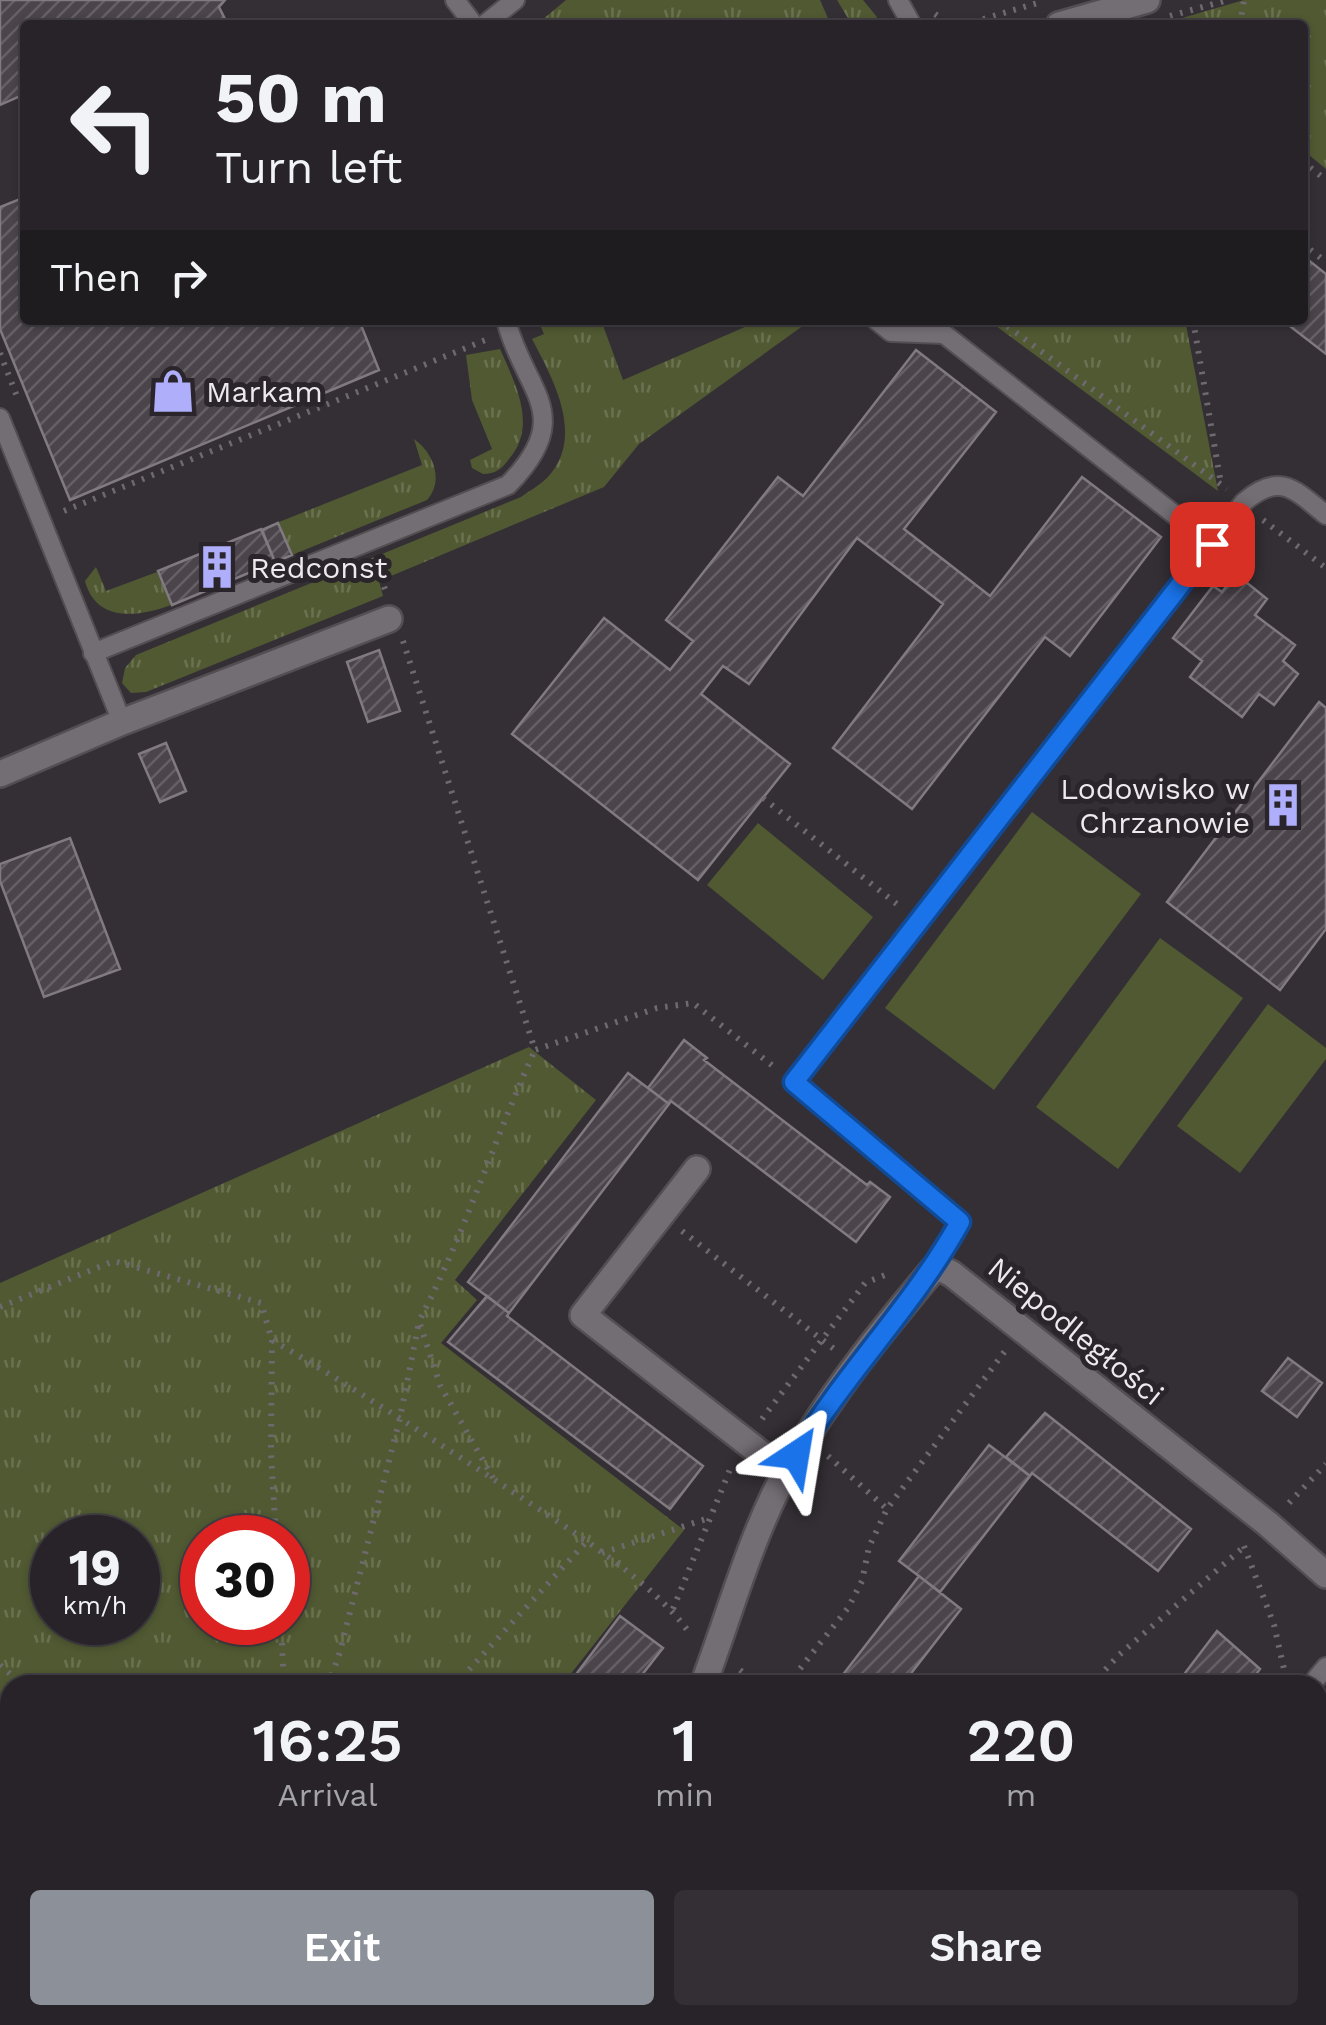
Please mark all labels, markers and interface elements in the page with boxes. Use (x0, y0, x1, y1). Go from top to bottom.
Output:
text: 50 m (215, 57, 387, 139)
icon: left (50, 60, 180, 190)
text: Turn left (215, 141, 402, 194)
icon: right (161, 250, 216, 305)
text: Then (50, 256, 141, 300)
shop icon: Markam (149, 367, 197, 415)
place label: Markam (206, 374, 323, 409)
pin (1170, 502, 1255, 587)
icon: arrive (1185, 517, 1240, 572)
building icon: Redconst (193, 543, 241, 591)
place label: Redconst (250, 550, 388, 585)
place label: Lodowisko w Chrzanowie (1060, 771, 1250, 840)
building icon: Lodowisko w Chrzanowie (1259, 781, 1307, 829)
street label: Niepodległości (981, 1250, 1171, 1412)
position arrow (744, 1403, 848, 1507)
speed limit sign: 30 (180, 1515, 310, 1645)
text: 19 (69, 1538, 121, 1597)
text: km/h (63, 1591, 127, 1620)
text: 16:25 (252, 1705, 403, 1776)
text: 1 (672, 1705, 697, 1776)
text: 220 (966, 1705, 1076, 1776)
text: Arrival (278, 1776, 377, 1814)
text: min (655, 1776, 714, 1814)
text: m (1006, 1776, 1036, 1814)
button: Exit (30, 1890, 654, 2005)
button: Share (674, 1890, 1298, 2005)

